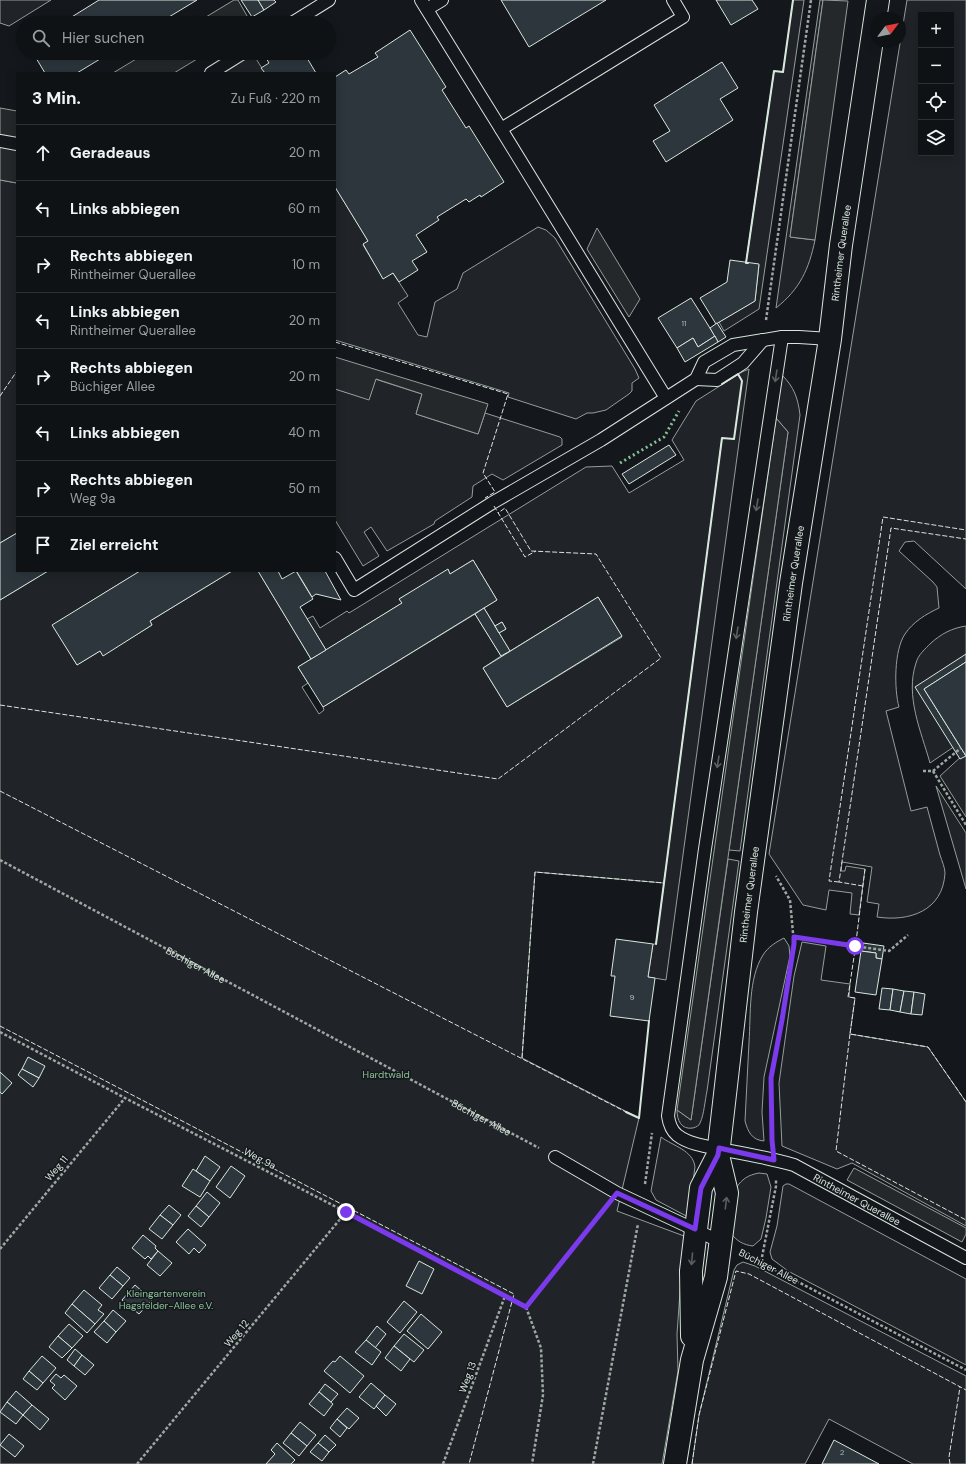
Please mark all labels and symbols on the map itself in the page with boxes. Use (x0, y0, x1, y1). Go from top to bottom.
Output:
north arrow (870, 12, 906, 48)
street label: Rintheimer Querallee (828, 204, 854, 302)
house number: 11 (682, 318, 687, 328)
one-way arrow (772, 369, 780, 382)
one-way arrow (753, 498, 761, 511)
street label: Rintheimer Querallee (780, 524, 807, 622)
one-way arrow (733, 626, 741, 639)
one-way arrow (714, 755, 722, 768)
street label: Rintheimer Querallee (737, 845, 762, 943)
route start (846, 937, 864, 955)
street label: Büchiger Allee (164, 944, 228, 986)
house number: 9 (629, 992, 635, 1002)
park label: Hardtwald (362, 1068, 410, 1081)
street label: Büchiger Allee (449, 1097, 514, 1139)
street label: Weg 9a (241, 1145, 278, 1172)
street label: Weg 11 (42, 1153, 71, 1184)
street label: Rintheimer Querallee (811, 1171, 903, 1229)
one-way arrow (722, 1197, 730, 1210)
route end (337, 1203, 355, 1221)
street label: Büchiger Allee (737, 1246, 801, 1287)
one-way arrow (688, 1252, 696, 1265)
park label: Kleingartenverein Hagsfelder-Allee e.V. (119, 1287, 213, 1312)
street label: Weg 12 (221, 1317, 252, 1350)
street label: Weg 13 (456, 1360, 479, 1394)
house number: 2 (840, 1447, 845, 1457)

